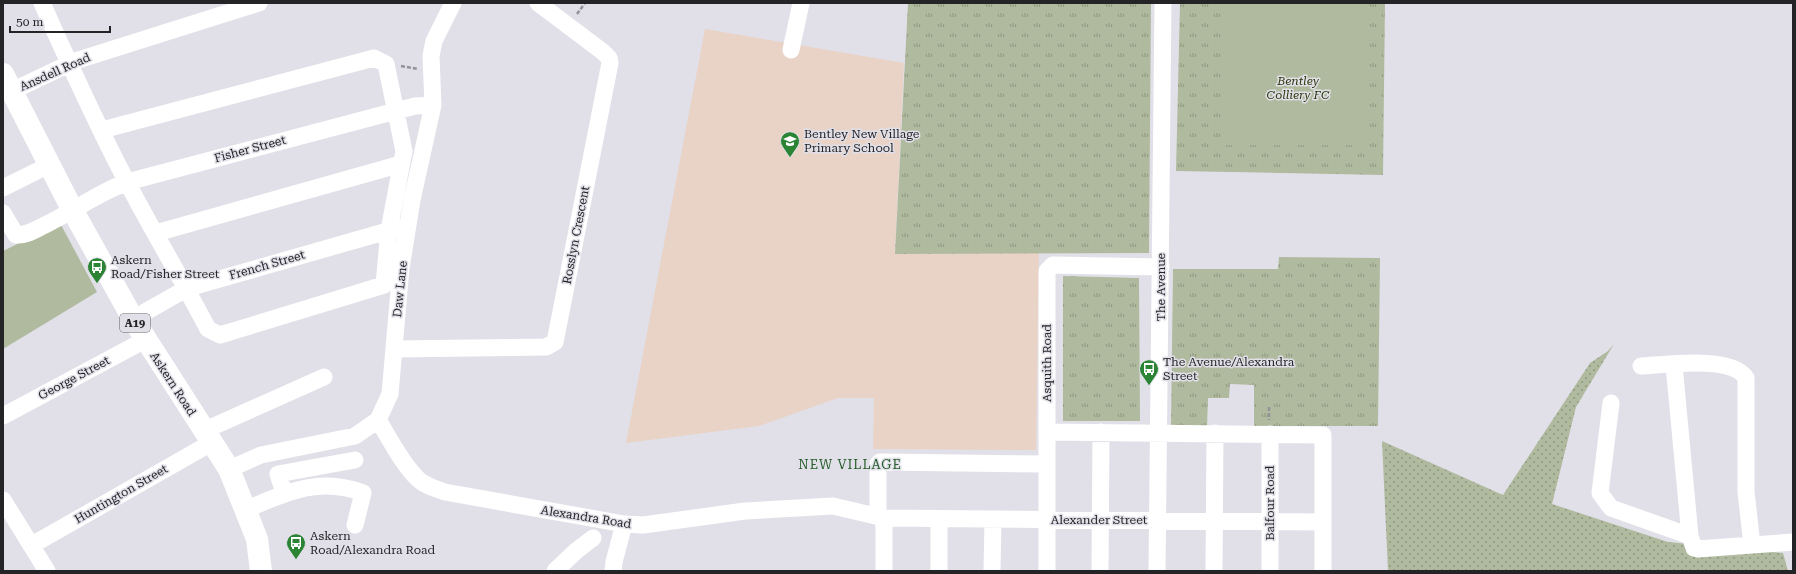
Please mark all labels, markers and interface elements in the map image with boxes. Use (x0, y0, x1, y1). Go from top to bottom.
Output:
scale bar (10, 8, 110, 34)
text: 50 m (16, 15, 43, 29)
street label: Ansdell Road (17, 50, 93, 94)
park label: Bentley Colliery FC (1267, 74, 1330, 102)
place label: Bentley New Village Primary School (804, 127, 920, 155)
school or university icon: Bentley New Village Primary School (779, 130, 801, 158)
street label: Fisher Street (213, 133, 288, 165)
street label: Rosslyn Crescent (560, 184, 592, 285)
street label: French Street (228, 247, 307, 282)
street label: The Avenue (1154, 252, 1168, 321)
place label: Askern Road/Fisher Street (111, 253, 220, 281)
bus stop icon: Askern Road/Fisher Street (86, 256, 108, 284)
street label: Daw Lane (390, 260, 410, 318)
road number: A19 (120, 314, 150, 332)
street label: Asquith Road (1040, 324, 1054, 402)
street label: Askern Road (147, 349, 199, 419)
street label: George Street (36, 353, 113, 403)
place label: The Avenue/Alexandra Street (1163, 355, 1295, 383)
bus stop icon: The Avenue/Alexandra Street (1138, 358, 1160, 386)
district label: NEW VILLAGE (798, 457, 902, 472)
street label: Huntington Street (72, 461, 170, 526)
street label: Balfour Road (1263, 465, 1277, 541)
street label: Alexandra Road (540, 503, 633, 531)
street label: Alexander Street (1051, 513, 1148, 527)
place label: Askern Road/Alexandra Road (310, 529, 435, 557)
bus stop icon: Askern Road/Alexandra Road (285, 532, 307, 560)

